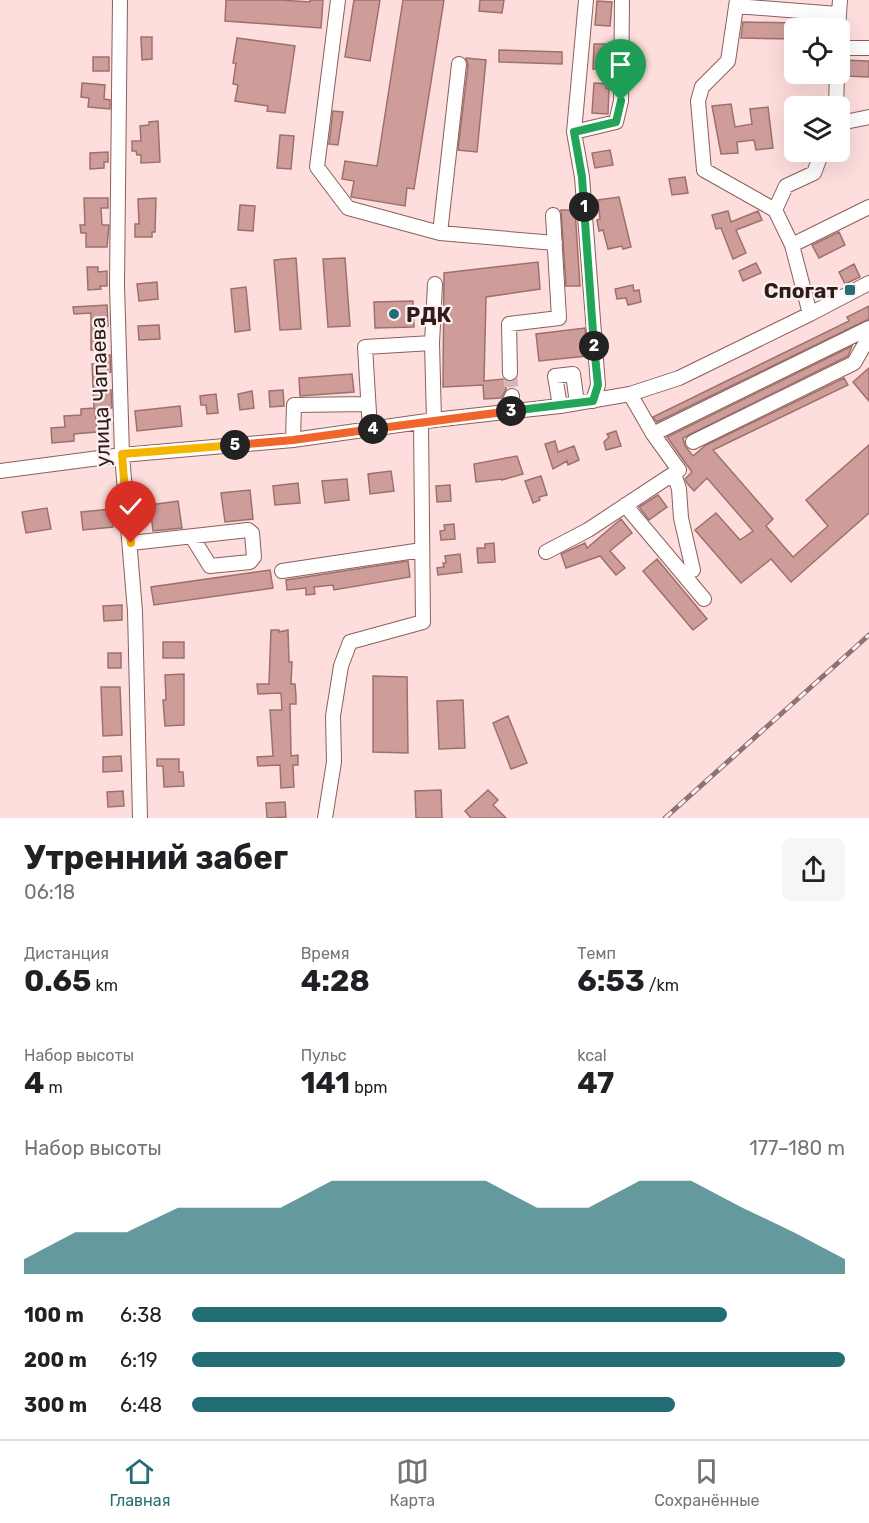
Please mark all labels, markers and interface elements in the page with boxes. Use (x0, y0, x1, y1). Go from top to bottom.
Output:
map controls (784, 18, 850, 162)
button: locate (784, 18, 850, 84)
pin (595, 39, 646, 101)
icon: arrive (604, 48, 637, 81)
button: layers (784, 96, 850, 162)
pin: 1 (569, 192, 599, 222)
text: 1 (580, 197, 588, 216)
place label: Спогат (764, 278, 838, 303)
marker: Спогат (843, 283, 857, 297)
place label: РДК (406, 302, 452, 327)
marker: РДК (387, 307, 401, 321)
street label: улица Чапаева (85, 317, 115, 467)
pin: 2 (579, 331, 609, 361)
text: 2 (589, 336, 599, 355)
pin: 3 (496, 396, 526, 426)
text: 3 (506, 401, 516, 420)
pin: 4 (358, 414, 388, 444)
text: 4 (368, 419, 378, 438)
pin: 5 (220, 430, 250, 460)
text: 5 (230, 435, 240, 454)
pin (105, 481, 156, 543)
icon: check (114, 490, 147, 523)
text: Утренний забег (24, 838, 288, 877)
button: share (782, 838, 845, 901)
text: 06:18 (24, 880, 75, 904)
text: Дистанция (24, 944, 109, 963)
text: Время (301, 944, 349, 963)
text: Темп (577, 944, 616, 963)
text: 0.65 (24, 963, 91, 999)
text: 4:28 (301, 963, 370, 999)
text: 6:53 (577, 963, 645, 999)
text: km (91, 976, 118, 995)
text: /km (645, 976, 679, 995)
text: Набор высоты (24, 1046, 134, 1065)
text: Пульс (301, 1046, 346, 1065)
text: kcal (577, 1046, 607, 1065)
text: 4 (24, 1065, 45, 1101)
text: 141 (301, 1065, 350, 1101)
text: 47 (577, 1065, 614, 1101)
text: m (45, 1078, 63, 1097)
text: bpm (350, 1078, 387, 1097)
text: Набор высоты (24, 1136, 162, 1160)
text: 177–180 m (749, 1136, 845, 1160)
text: 100 m (24, 1303, 84, 1327)
text: 6:38 (120, 1303, 162, 1327)
text: 200 m (24, 1348, 87, 1372)
text: 6:19 (120, 1348, 158, 1372)
text: 300 m (24, 1393, 87, 1417)
text: 6:48 (120, 1393, 162, 1417)
tab: Главная (110, 1455, 170, 1510)
tab: Карта (389, 1455, 435, 1510)
tab: Сохранённые (654, 1455, 759, 1510)

